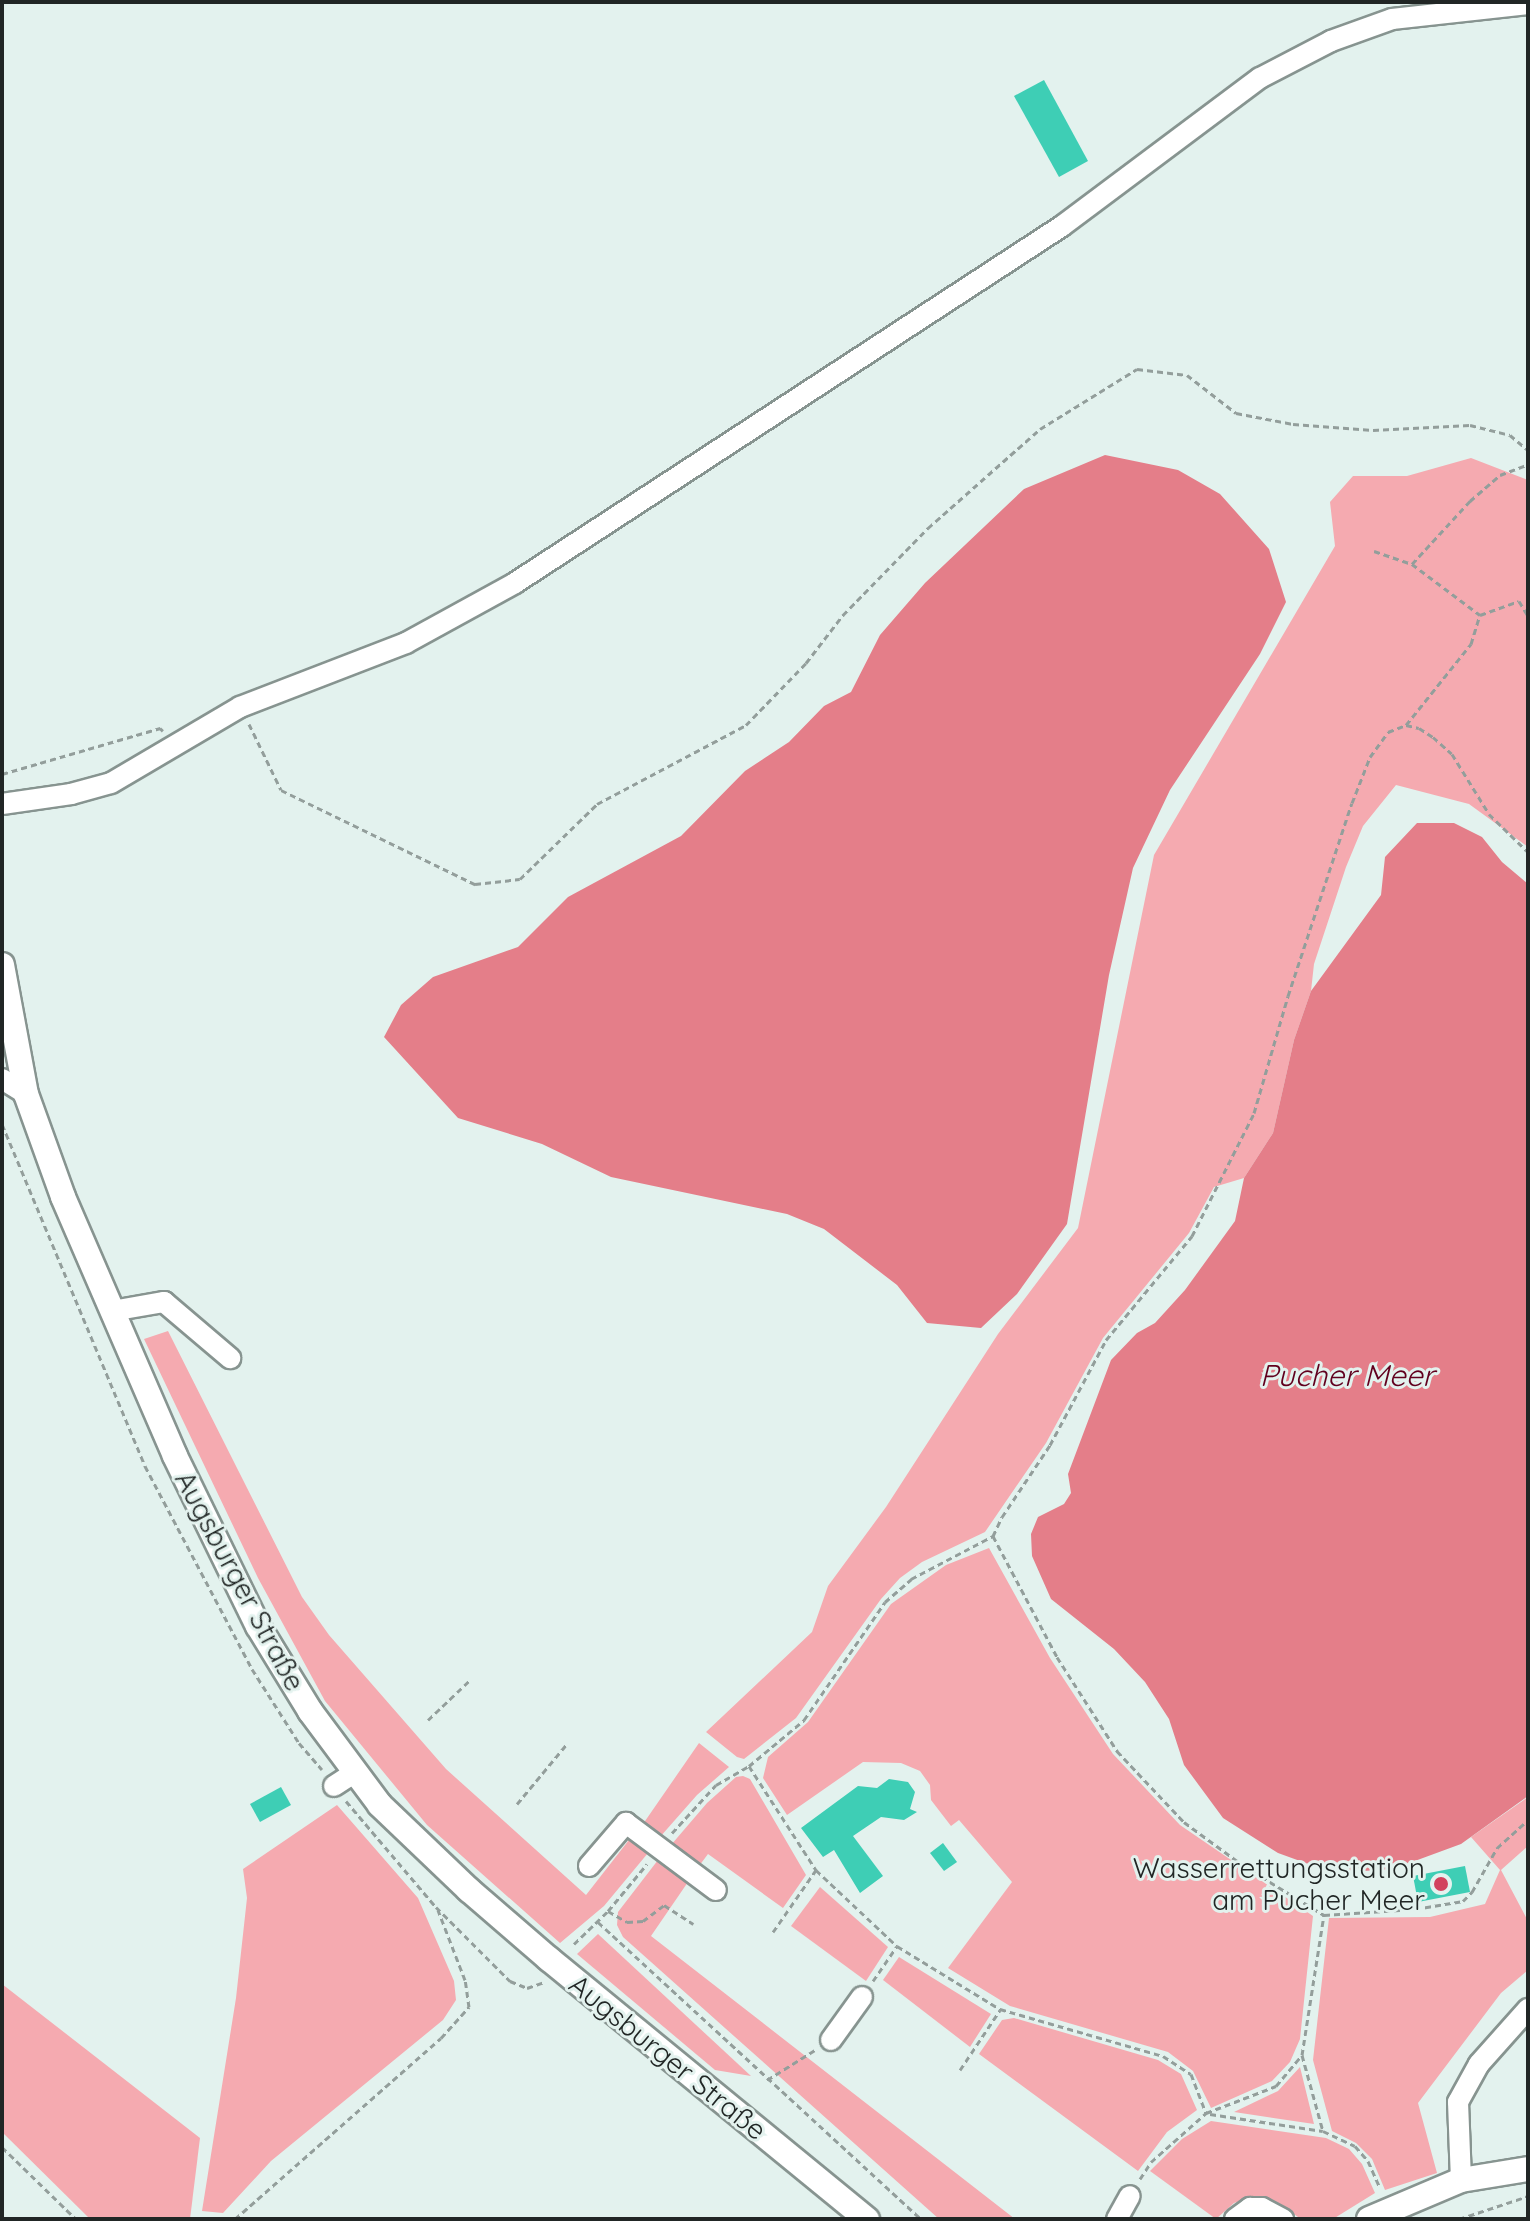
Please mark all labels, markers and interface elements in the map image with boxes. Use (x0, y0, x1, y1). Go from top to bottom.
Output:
water label: Pucher Meer (1260, 1357, 1434, 1393)
street label: Augsburger Straße (168, 1466, 312, 1696)
place label: Wasserrettungsstation am Pucher Meer (1133, 1851, 1425, 1917)
marker: Wasserrettungsstation am Pucher Meer (1432, 1875, 1450, 1893)
street label: Augsburger Straße (563, 1967, 773, 2147)

